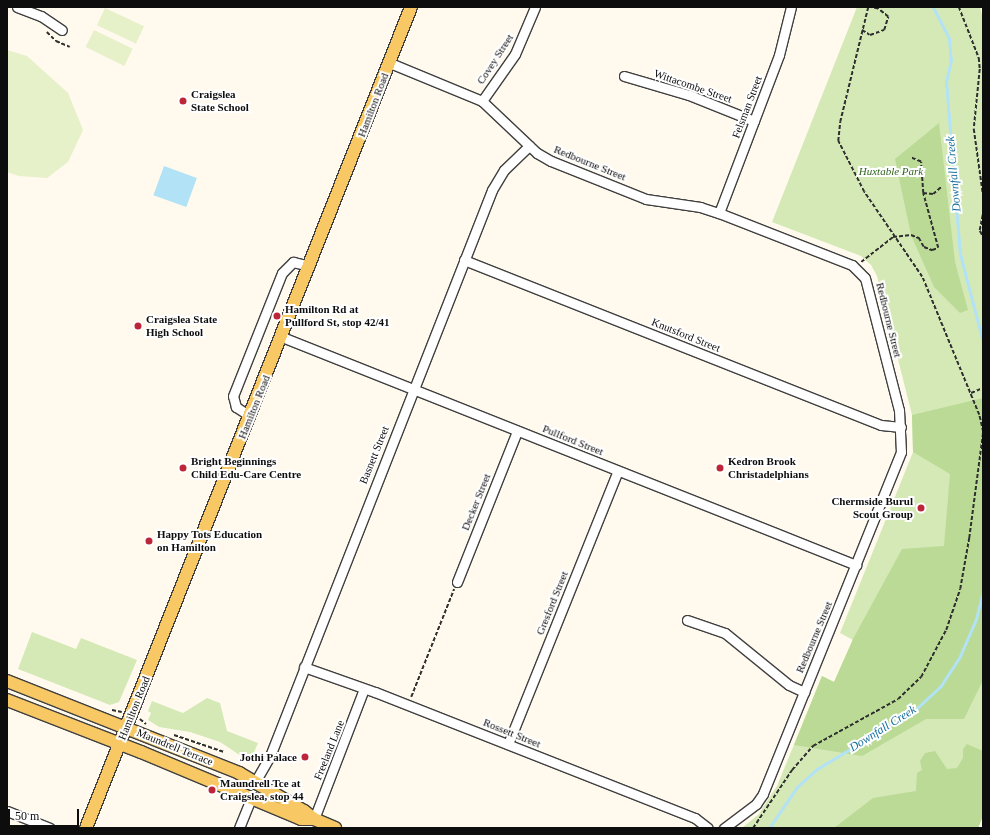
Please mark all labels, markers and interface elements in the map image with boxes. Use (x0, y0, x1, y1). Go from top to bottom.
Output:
street label: Covey Street (474, 31, 516, 87)
street label: Wittacombe Street (652, 66, 734, 106)
street label: Hamilton Road (355, 71, 391, 139)
street label: Felsman Street (729, 74, 765, 140)
place label: Craigslea State School (191, 88, 249, 114)
marker: Craigslea State School (178, 96, 188, 106)
water label: Downfall Creek (944, 136, 964, 212)
street label: Redbourne Street (552, 143, 628, 183)
park label: Huxtable Park (859, 164, 923, 178)
street label: Redbourne Street (873, 281, 905, 359)
place label: Hamilton Rd at Pullford St, stop 42/41 (285, 303, 390, 329)
marker: Hamilton Rd at Pullford St, stop 42/41 (272, 311, 282, 321)
place label: Craigslea State High School (146, 313, 217, 339)
street label: Knutsford Street (650, 315, 722, 355)
marker: Craigslea State High School (133, 321, 143, 331)
street label: Hamilton Road (235, 373, 273, 441)
street label: Pullford Street (541, 422, 605, 458)
street label: Basnett Street (356, 424, 392, 486)
place label: Bright Beginnings Child Edu-Care Centre (191, 455, 301, 481)
place label: Kedron Brook Christadelphians (728, 455, 809, 481)
marker: Bright Beginnings Child Edu-Care Centre (178, 463, 188, 473)
marker: Kedron Brook Christadelphians (715, 463, 725, 473)
street label: Decker Street (459, 472, 493, 532)
place label: Chermside Burul Scout Group (831, 495, 913, 521)
marker: Chermside Burul Scout Group (916, 503, 926, 513)
place label: Happy Tots Education on Hamilton (157, 528, 262, 554)
marker: Happy Tots Education on Hamilton (144, 536, 154, 546)
street label: Gresford Street (533, 569, 571, 637)
street label: Redbourne Street (793, 599, 835, 675)
street label: Hamilton Road (115, 674, 153, 742)
water label: Downfall Creek (847, 703, 919, 755)
street label: Rossett Street (481, 715, 543, 751)
street label: Freeland Lane (311, 718, 347, 782)
street label: Maundrell Terrace (135, 726, 215, 768)
place label: Jothi Palace (240, 750, 297, 764)
marker: Jothi Palace (300, 752, 310, 762)
place label: Maundrell Tce at Craigslea, stop 44 (220, 777, 303, 803)
marker: Maundrell Tce at Craigslea, stop 44 (207, 785, 217, 795)
scale bar (10, 801, 81, 827)
text: 50 m (15, 809, 39, 823)

